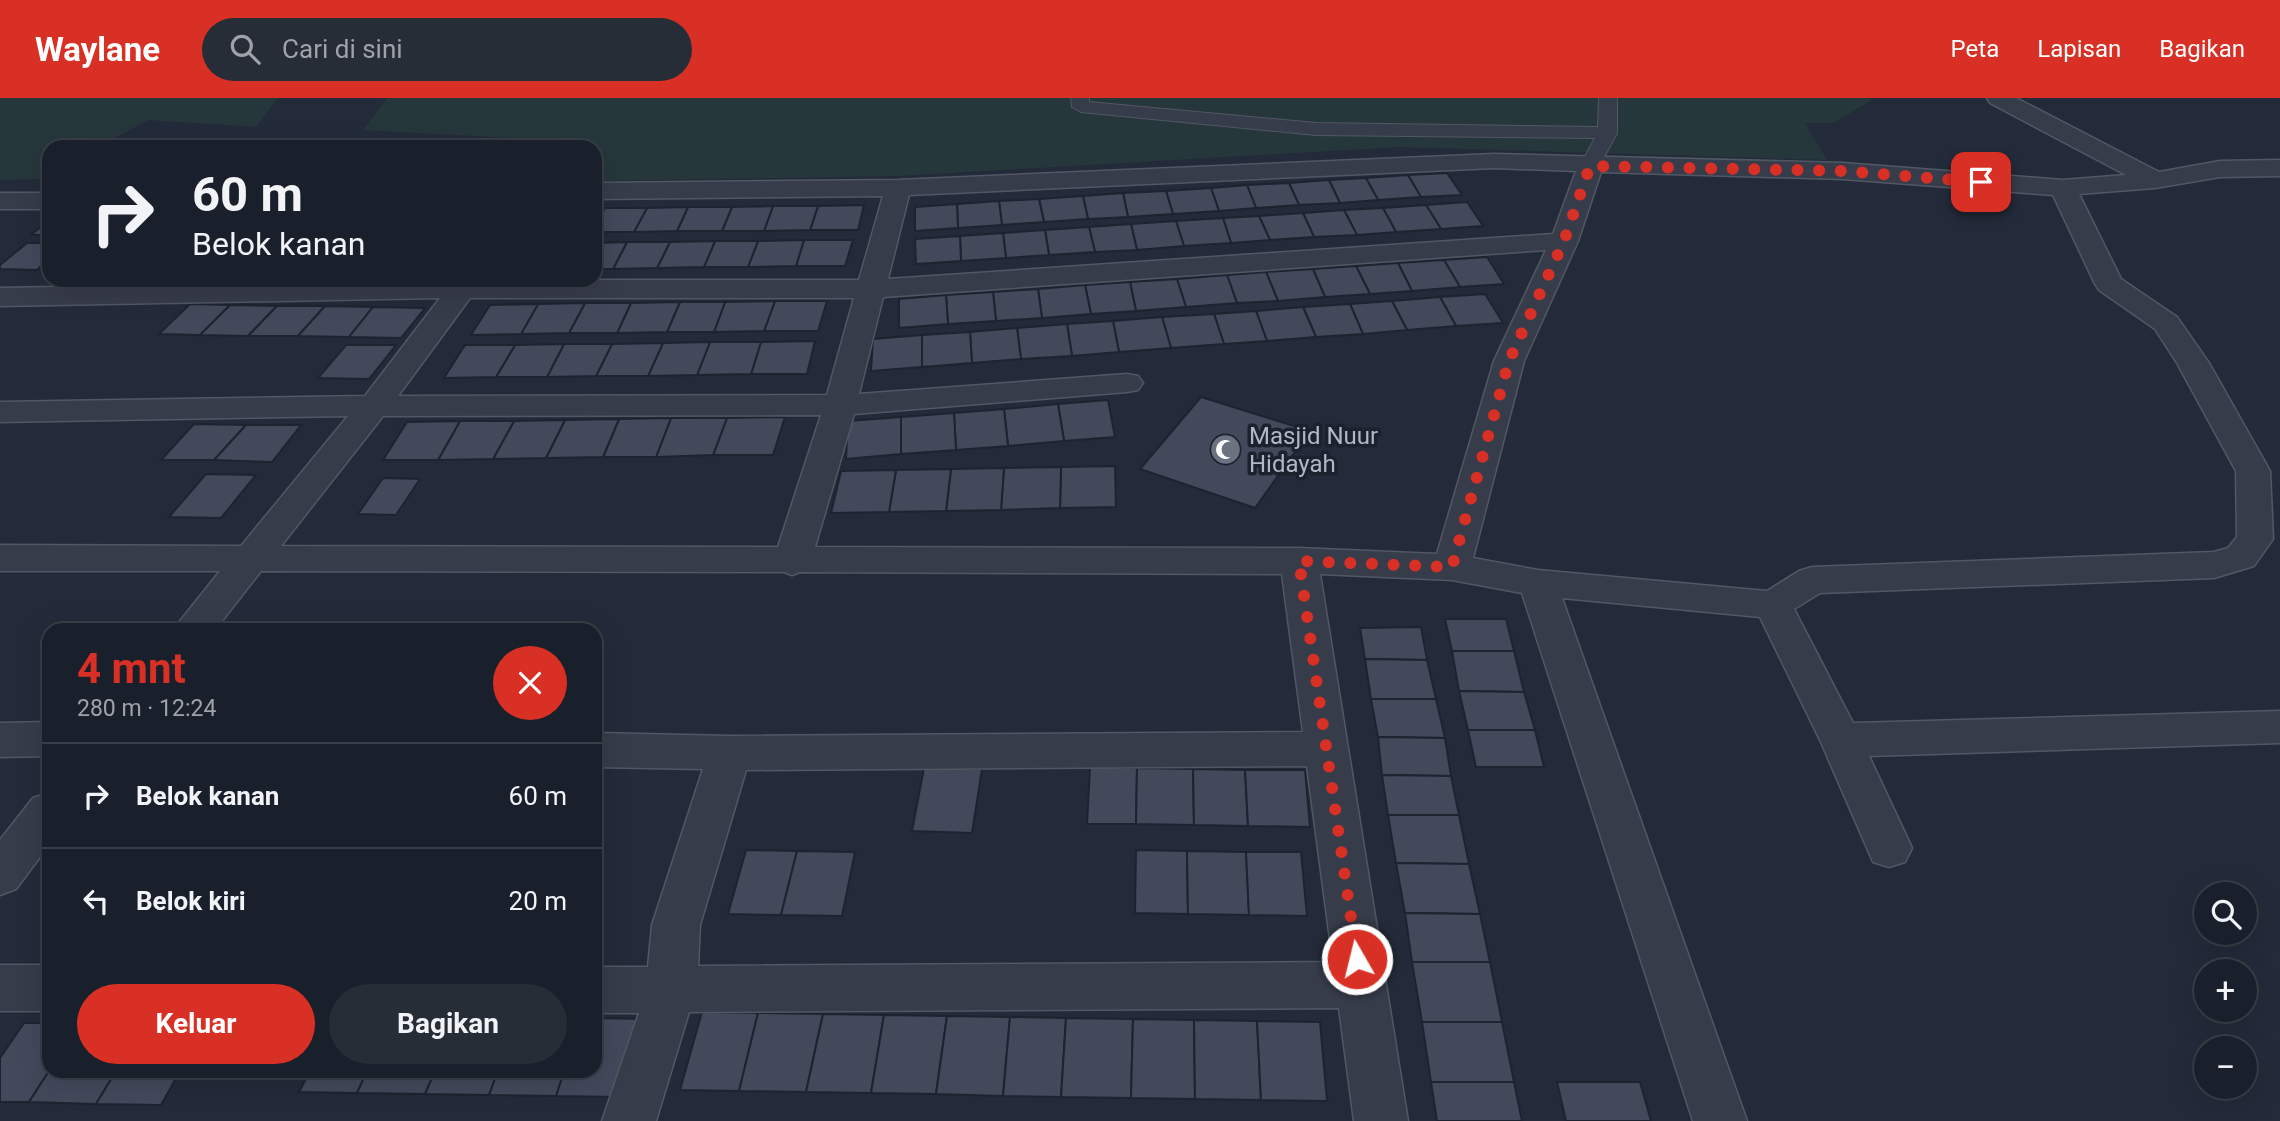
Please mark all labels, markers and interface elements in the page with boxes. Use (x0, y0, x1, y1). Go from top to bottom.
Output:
search box (202, 18, 692, 81)
text: Waylane (35, 30, 160, 69)
icon: search (226, 30, 264, 68)
text: Cari di sini (282, 34, 403, 64)
text: Peta (1951, 35, 1999, 63)
text: Lapisan (2037, 35, 2121, 63)
text: Bagikan (2159, 35, 2245, 63)
pin (1951, 152, 2011, 212)
icon: arrive (1962, 163, 2000, 201)
text: 60 m (192, 166, 303, 223)
icon: right (77, 168, 168, 259)
text: Belok kanan (192, 225, 365, 263)
place label: Masjid Nuur Hidayah (1249, 422, 1378, 478)
mosque icon: Masjid Nuur Hidayah (1209, 433, 1243, 467)
text: 4 mnt (77, 644, 186, 693)
button: close (493, 646, 567, 720)
text: 280 m · 12:24 (77, 695, 216, 722)
icon: right (77, 777, 115, 815)
text: Belok kanan (136, 781, 279, 811)
text: 60 m (509, 781, 567, 811)
icon: left (77, 882, 115, 920)
map controls (2194, 882, 2257, 1099)
button: search (2194, 882, 2257, 945)
text: Belok kiri (136, 886, 246, 916)
text: 20 m (509, 886, 567, 916)
position arrow (1320, 922, 1394, 996)
button: + (2194, 959, 2257, 1022)
button: Keluar (77, 984, 315, 1064)
button: Bagikan (329, 984, 567, 1064)
button: − (2194, 1036, 2257, 1099)

